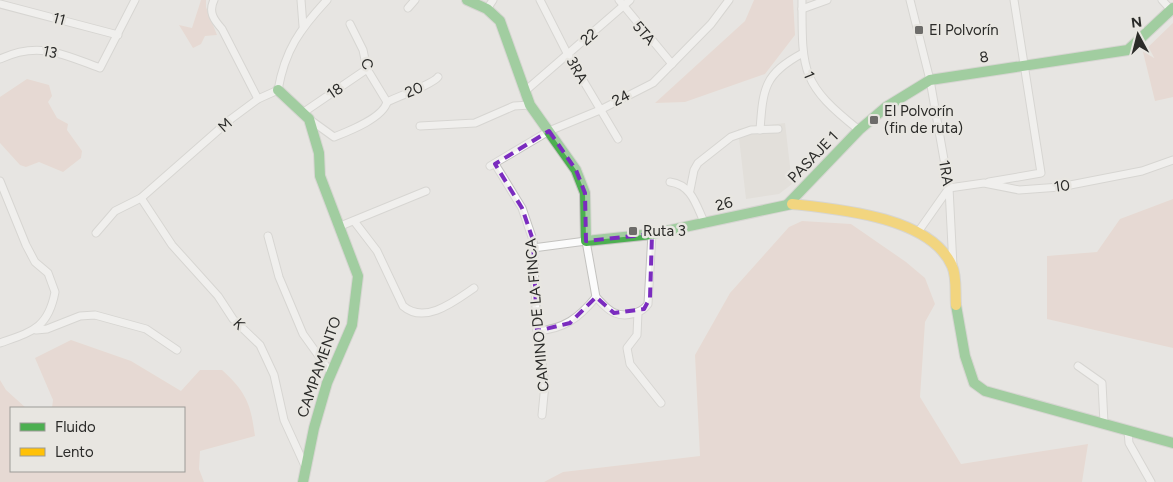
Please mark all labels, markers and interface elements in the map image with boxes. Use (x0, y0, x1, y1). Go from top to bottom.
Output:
street label: 11 (51, 9, 67, 29)
north arrow (1113, 10, 1163, 60)
text: N (1130, 13, 1143, 32)
street label: 5TA (629, 17, 659, 49)
place label: El Polvorín (929, 21, 999, 39)
marker: El Polvorín (913, 24, 925, 36)
street label: 22 (577, 25, 601, 49)
street label: 13 (41, 42, 59, 62)
street label: 8 (978, 47, 990, 67)
street label: 3RA (562, 54, 592, 86)
street label: C (357, 56, 377, 72)
street label: 1 (799, 69, 819, 81)
street label: 20 (402, 78, 426, 102)
street label: 18 (324, 79, 346, 103)
street label: 24 (609, 86, 633, 110)
place label: El Polvorín (fin de ruta) (884, 102, 963, 137)
street label: M (214, 114, 236, 136)
marker: El Polvorín (fin de ruta) (868, 114, 880, 126)
street label: PASAJE 1 (784, 127, 842, 187)
street label: 1RA (935, 159, 957, 187)
street label: 10 (1053, 176, 1071, 196)
street label: 26 (714, 193, 735, 215)
place label: Ruta 3 (643, 222, 686, 240)
marker: Ruta 3 (627, 225, 639, 237)
street label: CAMINO DE LA FINCA (521, 237, 553, 393)
street label: CAMPAMENTO (293, 314, 345, 420)
street label: K (229, 315, 249, 334)
legend (10, 407, 185, 472)
text: Fluido (55, 418, 96, 436)
text: Lento (55, 443, 94, 461)

